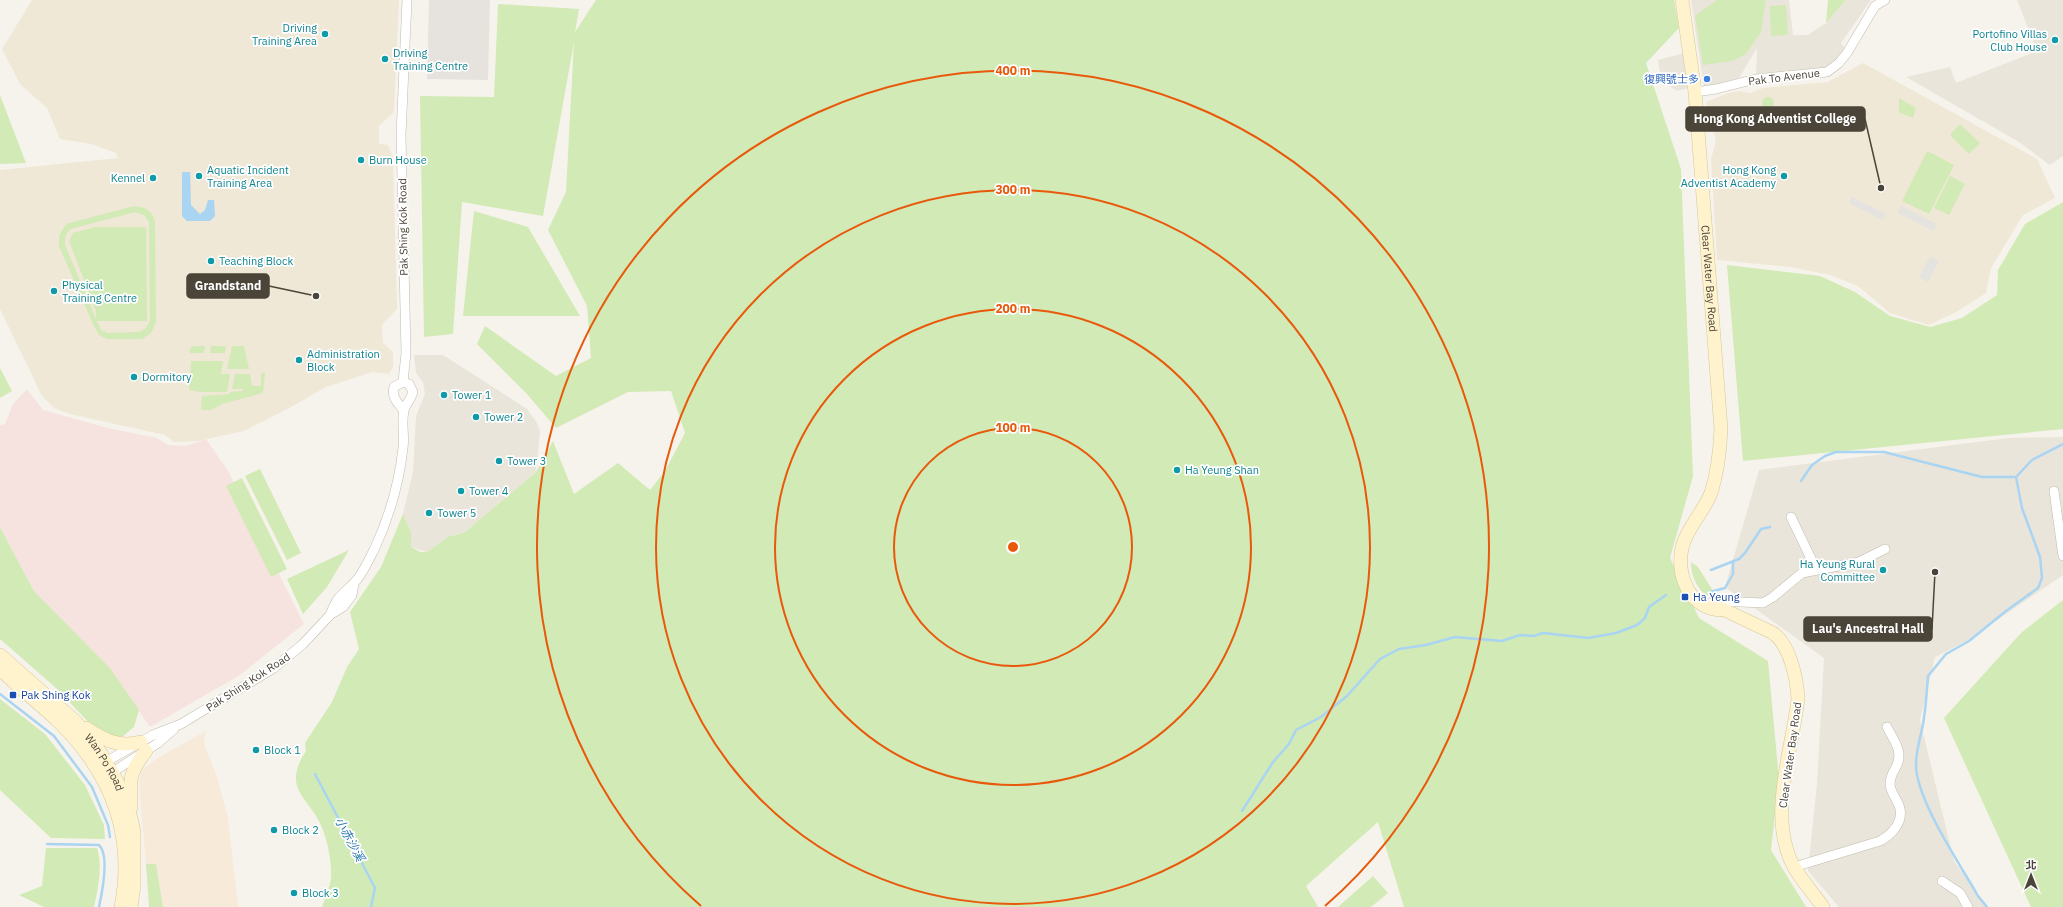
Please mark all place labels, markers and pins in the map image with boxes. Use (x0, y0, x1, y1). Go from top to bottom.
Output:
place label: Driving Training Area (252, 21, 317, 48)
place label: Portofino Villas Club House (1973, 27, 2047, 54)
marker: Driving Training Area (320, 29, 330, 39)
marker: Portofino Villas Club House (2050, 35, 2060, 45)
place label: Driving Training Centre (393, 46, 468, 73)
marker: Driving Training Centre (380, 54, 390, 64)
place label: 復興號士多 (1644, 72, 1699, 86)
marker: 復興號士多 (1702, 74, 1712, 84)
callout: Hong Kong Adventist College (1686, 107, 1865, 131)
place label: Burn House (369, 153, 427, 167)
marker: Burn House (356, 155, 366, 165)
place label: Aquatic Incident Training Area (207, 163, 289, 190)
place label: Hong Kong Adventist Academy (1681, 163, 1777, 190)
place label: Kennel (111, 171, 145, 185)
marker: Aquatic Incident Training Area (194, 171, 204, 181)
marker: Hong Kong Adventist Academy (1779, 171, 1789, 181)
marker: Kennel (148, 173, 158, 183)
place label: Teaching Block (219, 254, 294, 268)
marker: Teaching Block (206, 256, 216, 266)
callout: Grandstand (187, 274, 269, 298)
place label: Physical Training Centre (62, 278, 137, 305)
marker: Physical Training Centre (49, 286, 59, 296)
place label: Administration Block (307, 347, 380, 374)
marker: Administration Block (294, 355, 304, 365)
place label: Dormitory (142, 370, 192, 384)
marker: Dormitory (129, 372, 139, 382)
place label: Tower 1 (452, 388, 492, 402)
marker: Tower 1 (439, 390, 449, 400)
place label: Tower 2 (484, 410, 523, 424)
marker: Tower 2 (471, 412, 481, 422)
place label: Tower 3 (507, 454, 546, 468)
marker: Tower 3 (494, 456, 504, 466)
place label: Ha Yeung Shan (1185, 463, 1259, 477)
marker: Ha Yeung Shan (1172, 465, 1182, 475)
place label: Tower 4 (469, 484, 509, 498)
marker: Tower 4 (456, 486, 466, 496)
place label: Tower 5 (437, 506, 476, 520)
marker: Tower 5 (424, 508, 434, 518)
centre of rings (1006, 540, 1020, 554)
place label: Ha Yeung Rural Committee (1800, 557, 1875, 584)
marker: Ha Yeung Rural Committee (1878, 565, 1888, 575)
place label: Ha Yeung (1693, 590, 1740, 604)
marker: Ha Yeung (1680, 592, 1690, 602)
callout: Lau's Ancestral Hall (1804, 617, 1932, 641)
place label: Pak Shing Kok (21, 688, 91, 702)
marker: Pak Shing Kok (8, 690, 18, 700)
place label: Block 1 (264, 743, 301, 757)
marker: Block 1 (251, 745, 261, 755)
place label: Block 2 (282, 823, 319, 837)
marker: Block 2 (269, 825, 279, 835)
place label: Block 3 (302, 886, 339, 900)
marker: Block 3 (289, 888, 299, 898)

